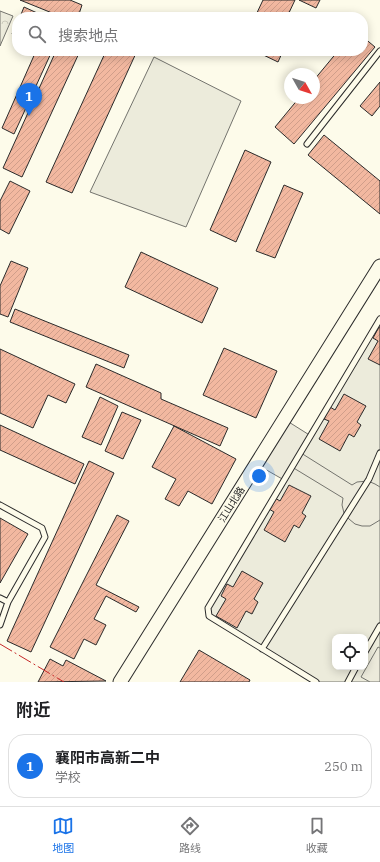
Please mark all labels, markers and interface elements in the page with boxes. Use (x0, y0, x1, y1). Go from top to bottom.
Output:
search box (12, 12, 368, 56)
icon: search (26, 23, 48, 45)
text: 搜索地点 (58, 26, 118, 45)
north arrow (284, 68, 320, 104)
pin: 1 (16, 83, 42, 116)
your location (249, 466, 269, 486)
street label: 江山北路 (215, 484, 248, 525)
map controls (332, 634, 368, 670)
button: locate (332, 634, 368, 670)
text: 附近 (16, 699, 50, 721)
text: 襄阳市高新二中 (55, 748, 160, 767)
text: 1 (26, 758, 34, 775)
text: 250 m (324, 758, 363, 775)
text: 学校 (55, 769, 81, 786)
tab: 地图 (52, 815, 74, 855)
tab: 路线 (179, 815, 201, 855)
tab: 收藏 (306, 815, 328, 855)

